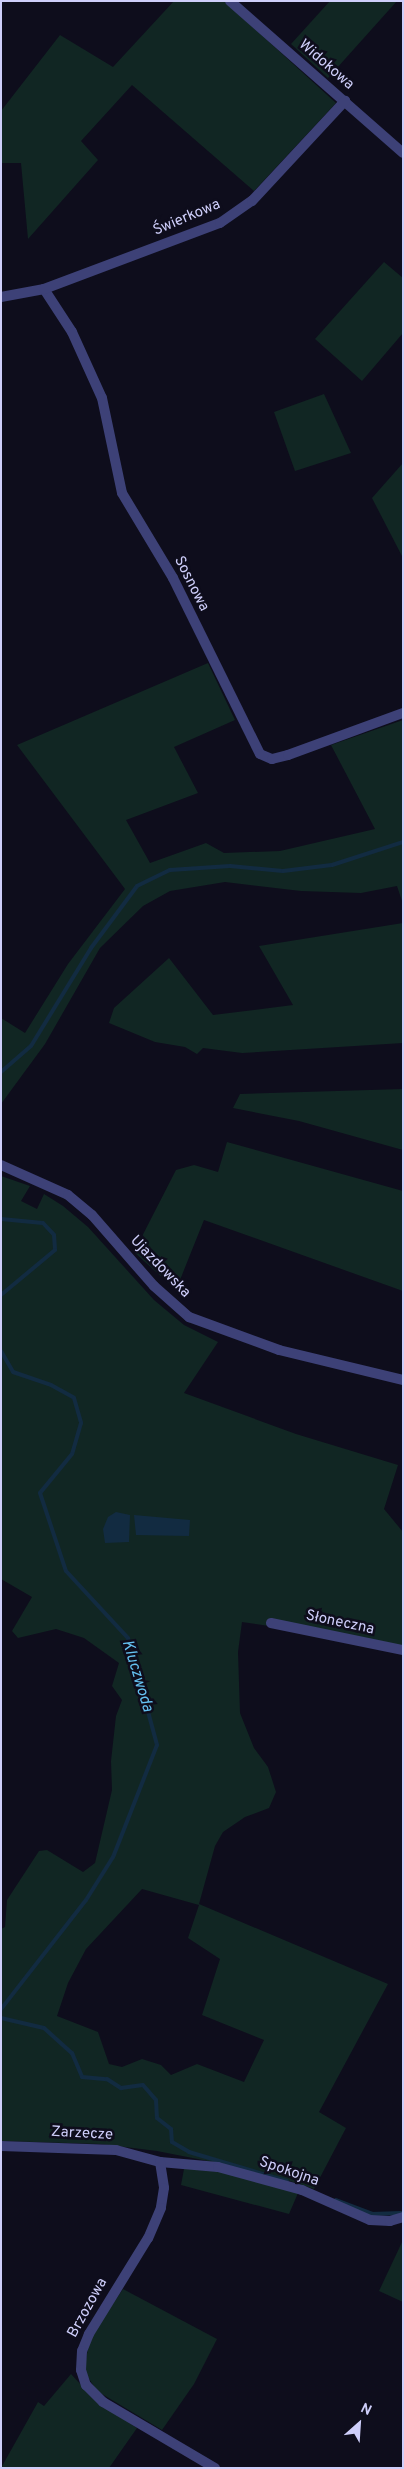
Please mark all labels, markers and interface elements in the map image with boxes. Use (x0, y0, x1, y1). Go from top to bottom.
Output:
street label: Widokowa (295, 36, 357, 94)
street label: Świerkowa (151, 196, 223, 240)
street label: Sosnowa (170, 553, 212, 615)
street label: Ujazdowska (126, 1232, 194, 1302)
street label: Słoneczna (304, 1607, 376, 1639)
water label: Kluczwoda (117, 1638, 157, 1714)
street label: Zarzecze (51, 2123, 113, 2145)
street label: Spokojna (257, 2153, 321, 2191)
street label: Brzozowa (64, 2275, 112, 2341)
north arrow (334, 2399, 384, 2449)
text: N (358, 2400, 374, 2420)

